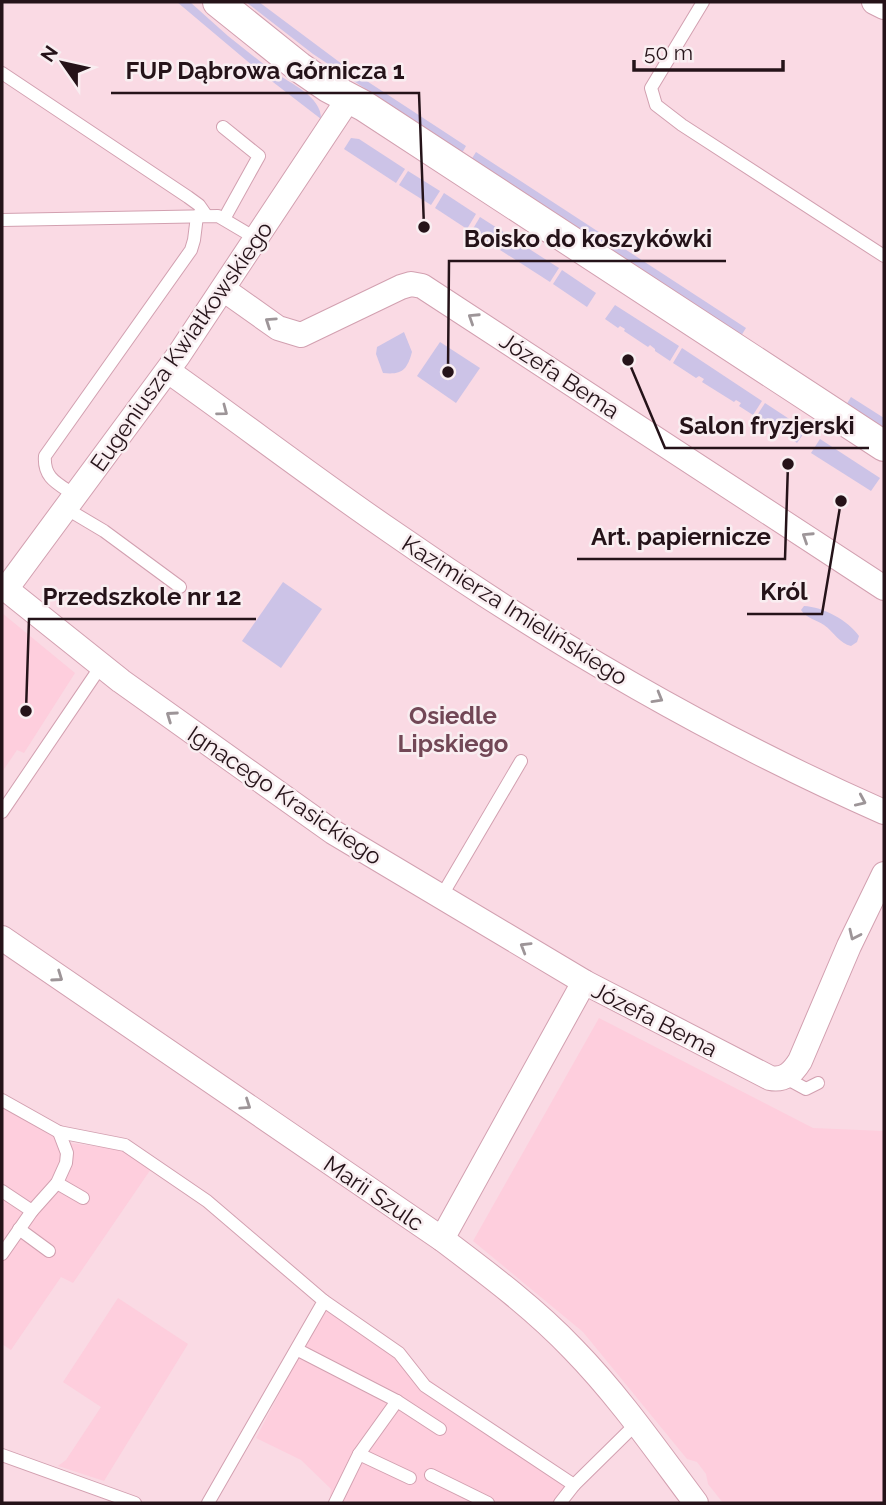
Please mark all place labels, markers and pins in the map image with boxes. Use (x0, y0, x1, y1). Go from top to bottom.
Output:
callout: FUP Dąbrowa Górnicza 1 (111, 48, 419, 93)
callout: Boisko do koszykówki (449, 216, 726, 261)
callout: Salon fryzjerski (665, 403, 869, 448)
callout: Art. papiernicze (577, 514, 785, 559)
callout: Król (747, 569, 822, 614)
callout: Przedszkole nr 12 (29, 574, 256, 619)

